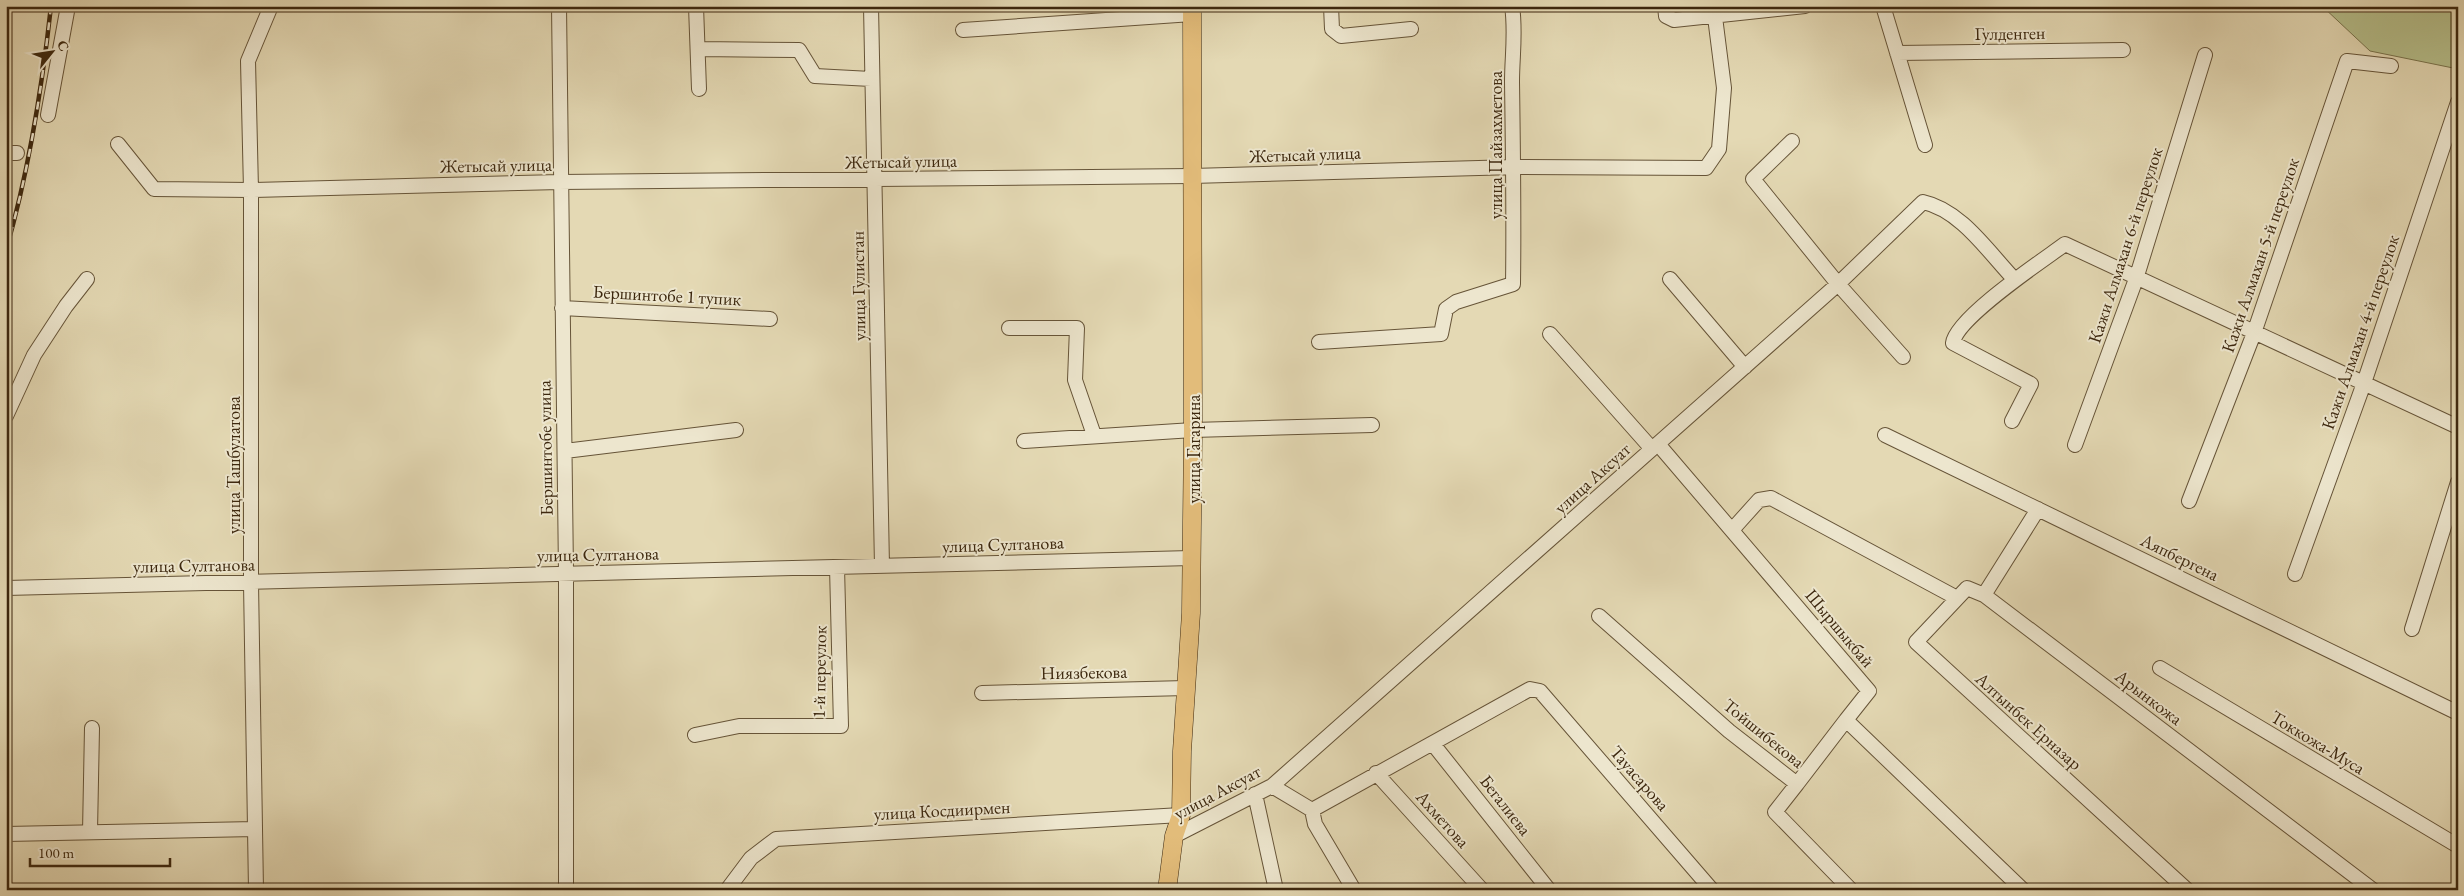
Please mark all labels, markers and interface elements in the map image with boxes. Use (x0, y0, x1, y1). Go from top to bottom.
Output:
street label: Гулденген (1974, 21, 2046, 45)
north arrow (28, 28, 78, 78)
text: С (53, 37, 74, 54)
street label: улица Пайзахметова (1484, 70, 1507, 219)
street label: Жетысай улица (1248, 141, 1362, 167)
street label: Кажи Алмахан 6-й переулок (2082, 144, 2168, 346)
street label: Жетысай улица (844, 149, 958, 173)
street label: Жетысай улица (439, 153, 553, 177)
street label: Кажи Алмахан 5-й переулок (2216, 154, 2304, 355)
street label: улица Гулистан (846, 231, 870, 341)
street label: Кажи Алмахан 4-й переулок (2316, 231, 2404, 432)
street label: Бершинтобе 1 тупик (592, 280, 742, 310)
street label: Бершинтобе улица (532, 379, 558, 516)
street label: улица Гагарина (1182, 394, 1205, 504)
street label: улица Ташбулатова (222, 395, 245, 534)
street label: улица Аксуат (1549, 437, 1636, 518)
street label: Аяпбергена (2136, 528, 2224, 586)
street label: улица Султанова (942, 530, 1065, 558)
street label: улица Султанова (537, 541, 660, 567)
street label: улица Султанова (133, 552, 256, 578)
street label: Шыршыкбай (1800, 584, 1880, 672)
street label: 1-й переулок (807, 625, 831, 719)
street label: Ниязбекова (1041, 660, 1128, 684)
street label: Арынкожа (2110, 664, 2188, 730)
street label: Алтынбек Ерназар (1970, 666, 2087, 775)
street label: Тойшибекова (1719, 693, 1810, 773)
street label: Токкожа-Муса (2267, 705, 2370, 780)
street label: Тауасарова (1605, 741, 1675, 816)
street label: улица Аксуат (1169, 759, 1265, 825)
street label: Бегалиева (1475, 770, 1537, 841)
street label: Ахметова (1411, 785, 1475, 853)
street label: улица Косдиирмен (873, 795, 1011, 825)
scale bar (30, 836, 170, 868)
text: 100 m (38, 843, 75, 862)

